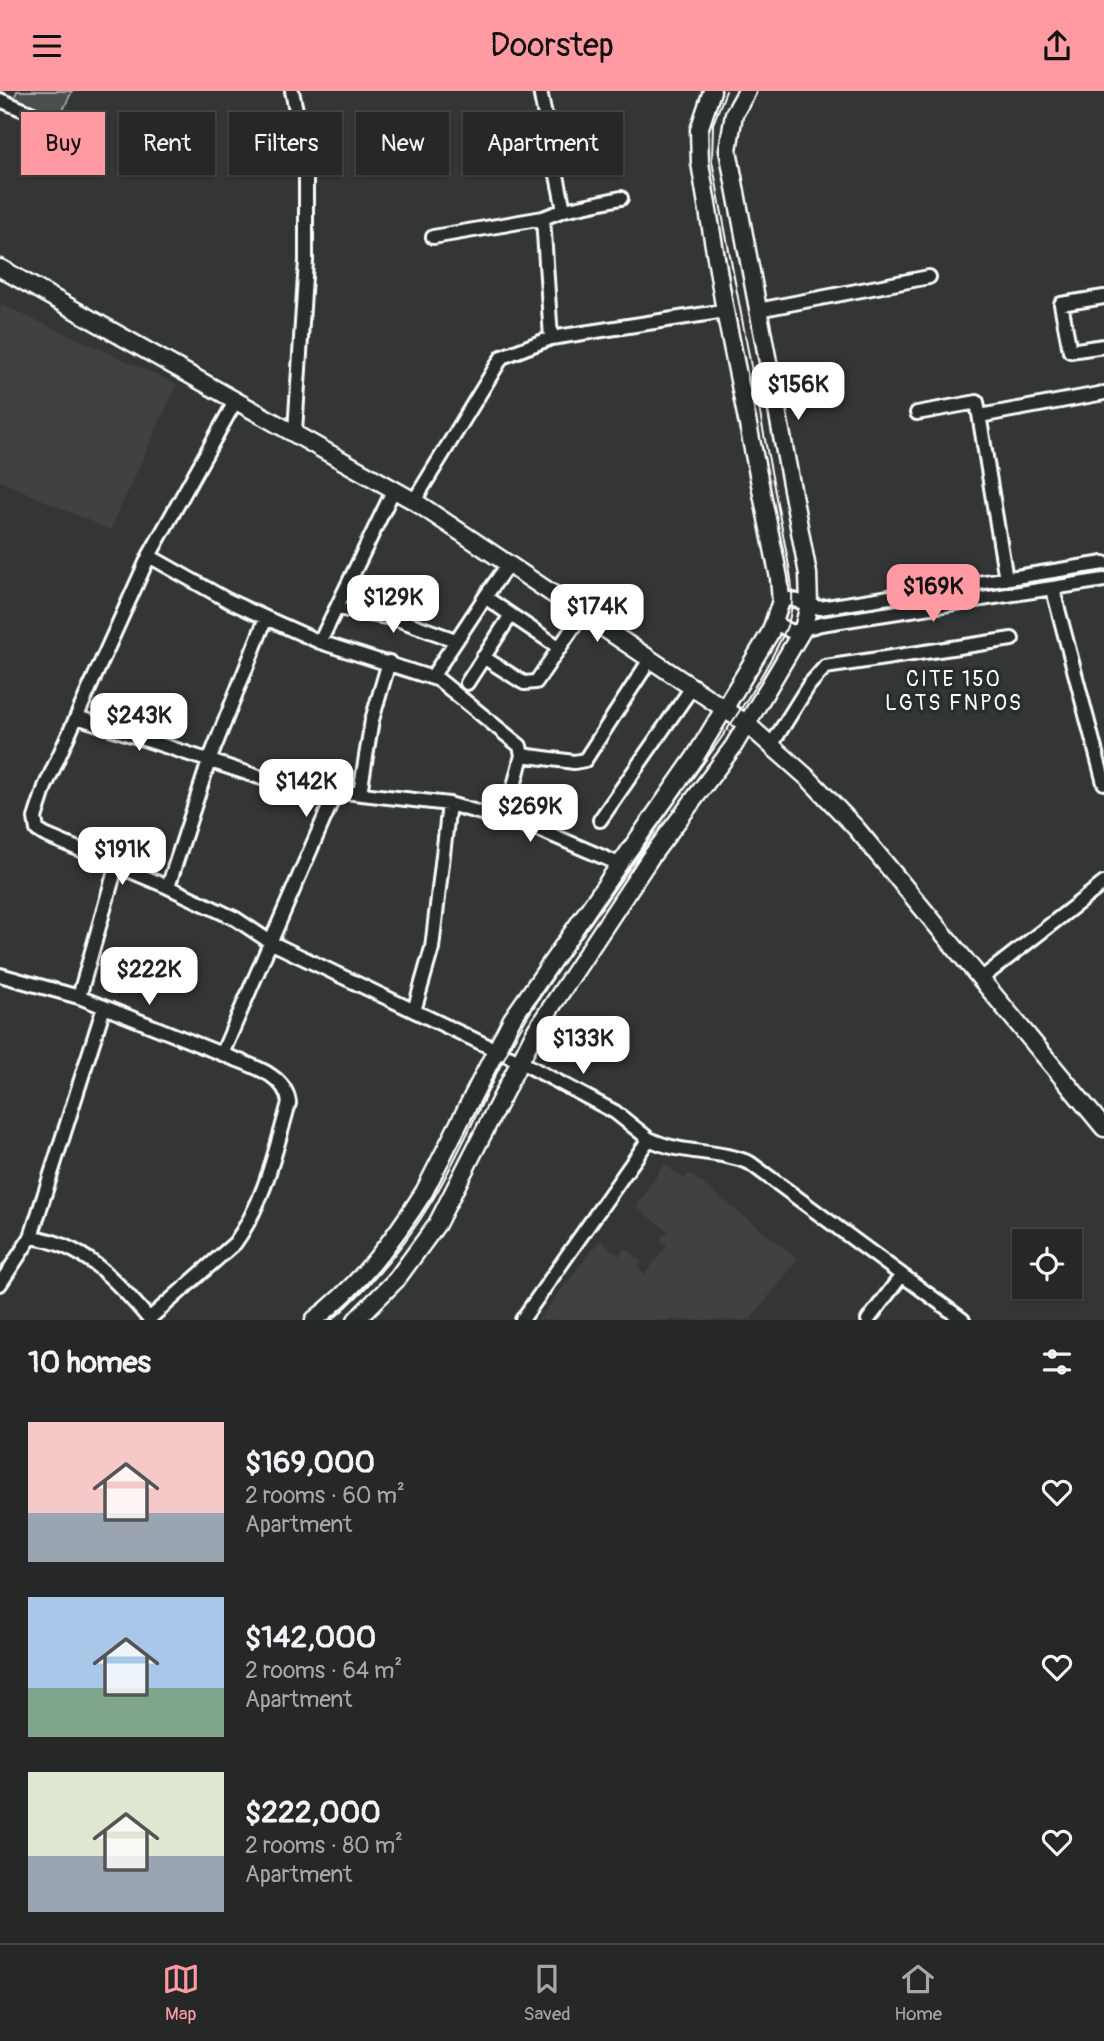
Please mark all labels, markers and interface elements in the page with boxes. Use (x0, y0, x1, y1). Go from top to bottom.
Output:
text: Doorstep (490, 26, 614, 66)
icon: menu (28, 27, 66, 65)
icon: share (1038, 27, 1076, 65)
chip: Buy (21, 112, 105, 175)
chip: Rent (119, 112, 215, 175)
chip: Filters (229, 112, 342, 175)
chip: New (356, 112, 449, 175)
chip: Apartment (463, 112, 623, 175)
pin: $156K (749, 363, 847, 422)
text: $156K (767, 370, 829, 399)
pin: $169K (884, 565, 982, 624)
text: $169K (903, 572, 963, 601)
pin: $129K (344, 575, 442, 635)
text: $129K (363, 583, 423, 612)
pin: $174K (548, 585, 646, 644)
text: $174K (567, 592, 627, 621)
district label: CITE 150 LGTS FNPOS (885, 666, 1023, 717)
pin: $243K (90, 693, 188, 753)
text: $243K (106, 701, 172, 730)
pin: $142K (257, 759, 355, 819)
text: $142K (275, 767, 337, 796)
pin: $269K (481, 785, 579, 844)
text: $269K (498, 792, 562, 821)
pin: $191K (73, 827, 171, 887)
text: $191K (94, 835, 150, 864)
pin: $222K (100, 947, 198, 1007)
text: $222K (117, 955, 181, 984)
pin: $133K (534, 1017, 632, 1076)
text: $133K (553, 1024, 614, 1053)
map controls (1012, 1229, 1082, 1299)
button: locate (1012, 1229, 1082, 1299)
icon: filters (1038, 1343, 1076, 1381)
text: 10 homes (28, 1344, 151, 1381)
text: $169,000 (245, 1444, 375, 1481)
icon: home (84, 1450, 168, 1534)
icon: heart (1038, 1473, 1076, 1511)
text: 2 rooms · 60 m² (245, 1481, 405, 1510)
text: Apartment (245, 1510, 352, 1539)
text: $142,000 (245, 1619, 376, 1656)
icon: home (84, 1625, 168, 1709)
icon: heart (1038, 1648, 1076, 1686)
text: 2 rooms · 64 m² (245, 1656, 402, 1685)
text: Apartment (245, 1685, 352, 1714)
text: $222,000 (245, 1794, 381, 1831)
icon: home (84, 1800, 168, 1884)
icon: heart (1038, 1823, 1076, 1861)
text: 2 rooms · 80 m² (245, 1831, 403, 1860)
text: Apartment (245, 1860, 352, 1889)
tab: Map (162, 1960, 200, 2026)
tab: Saved (523, 1960, 571, 2026)
tab: Home (894, 1960, 942, 2026)

